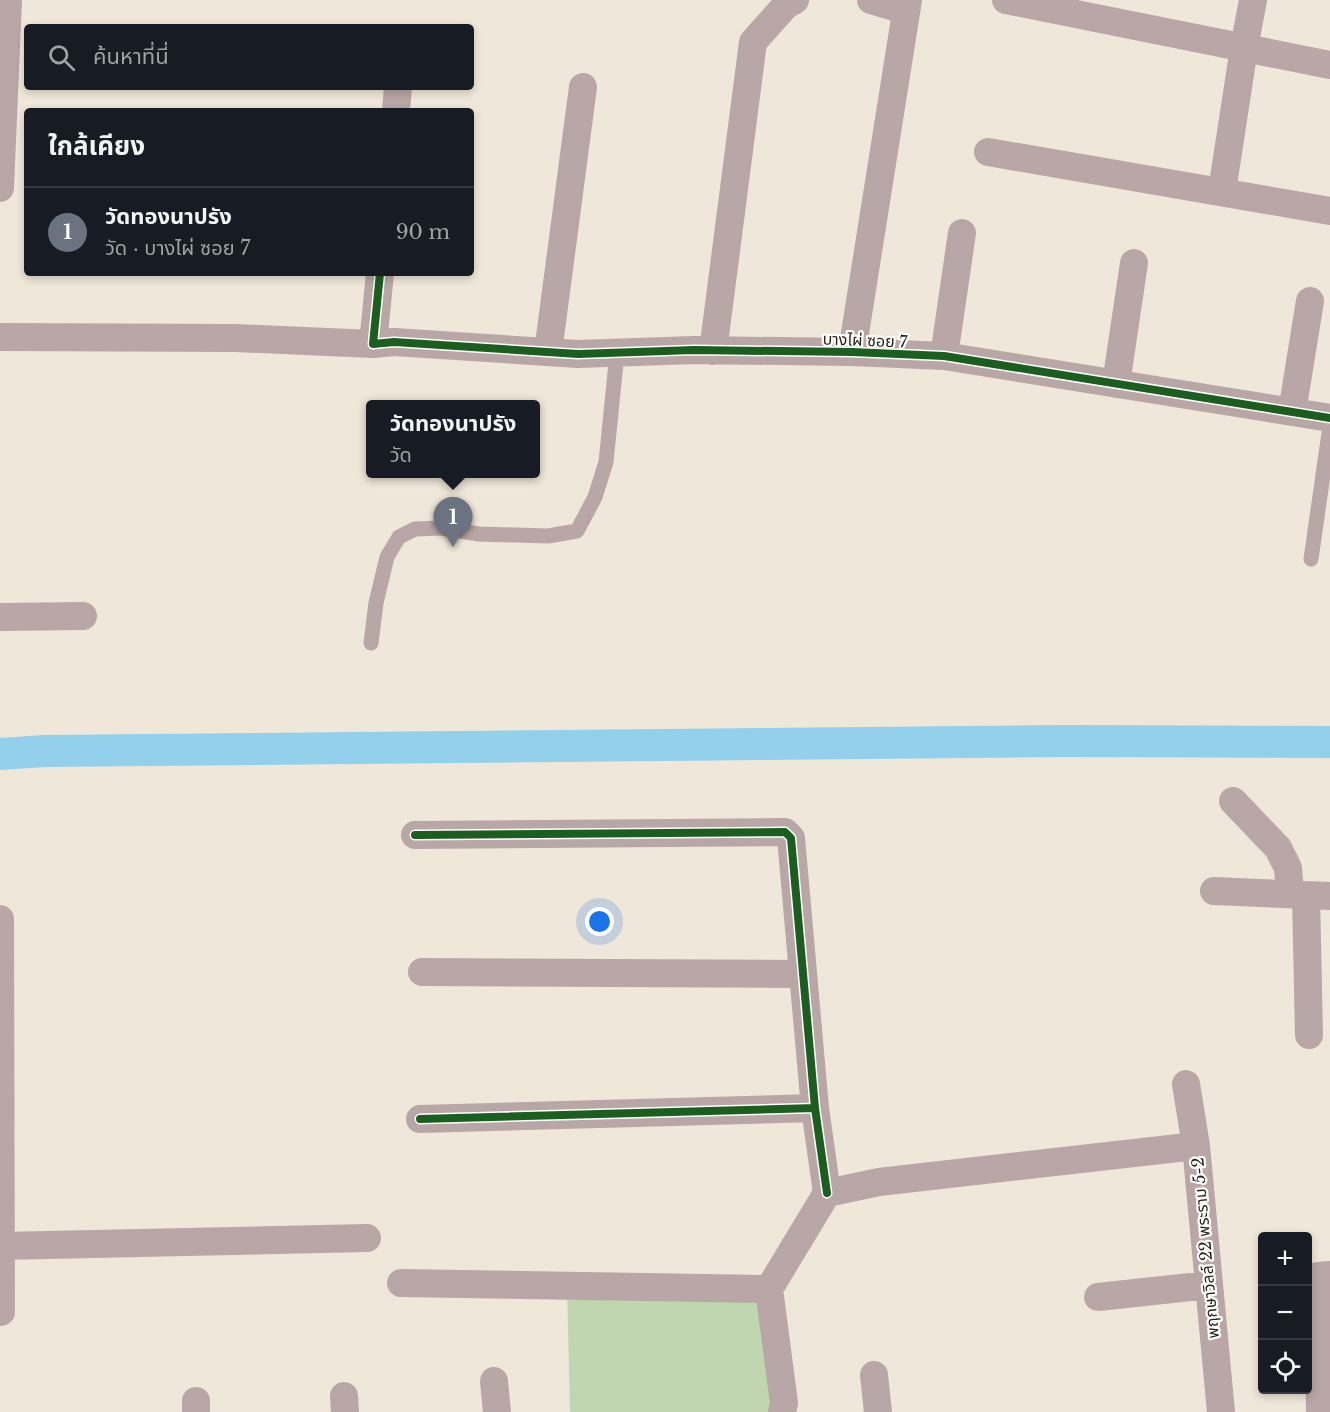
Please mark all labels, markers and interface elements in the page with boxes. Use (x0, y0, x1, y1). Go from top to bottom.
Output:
search box (24, 24, 474, 90)
icon: search (45, 41, 78, 74)
text: ค้นหาที่นี่ (93, 43, 169, 70)
text: ใกล้เคียง (48, 130, 145, 162)
text: วัดทองนาปรัง (105, 203, 232, 230)
text: 1 (63, 220, 72, 244)
text: 90 m (396, 220, 450, 244)
text: วัด · บางไผ่ ซอย 7 (105, 236, 250, 260)
street label: บางไผ่ ซอย 7 (822, 329, 909, 352)
popup (366, 400, 540, 478)
text: วัดทองนาปรัง (390, 410, 516, 437)
text: วัด (390, 443, 412, 467)
pin: 1 (434, 498, 472, 547)
your location (585, 907, 614, 936)
street label: พฤกษาวิลล์ 22 พระราม 5-2 (1187, 1157, 1223, 1339)
map controls (1258, 1232, 1312, 1394)
button: + (1258, 1232, 1312, 1286)
button: − (1258, 1286, 1312, 1340)
button: locate (1258, 1340, 1312, 1394)

